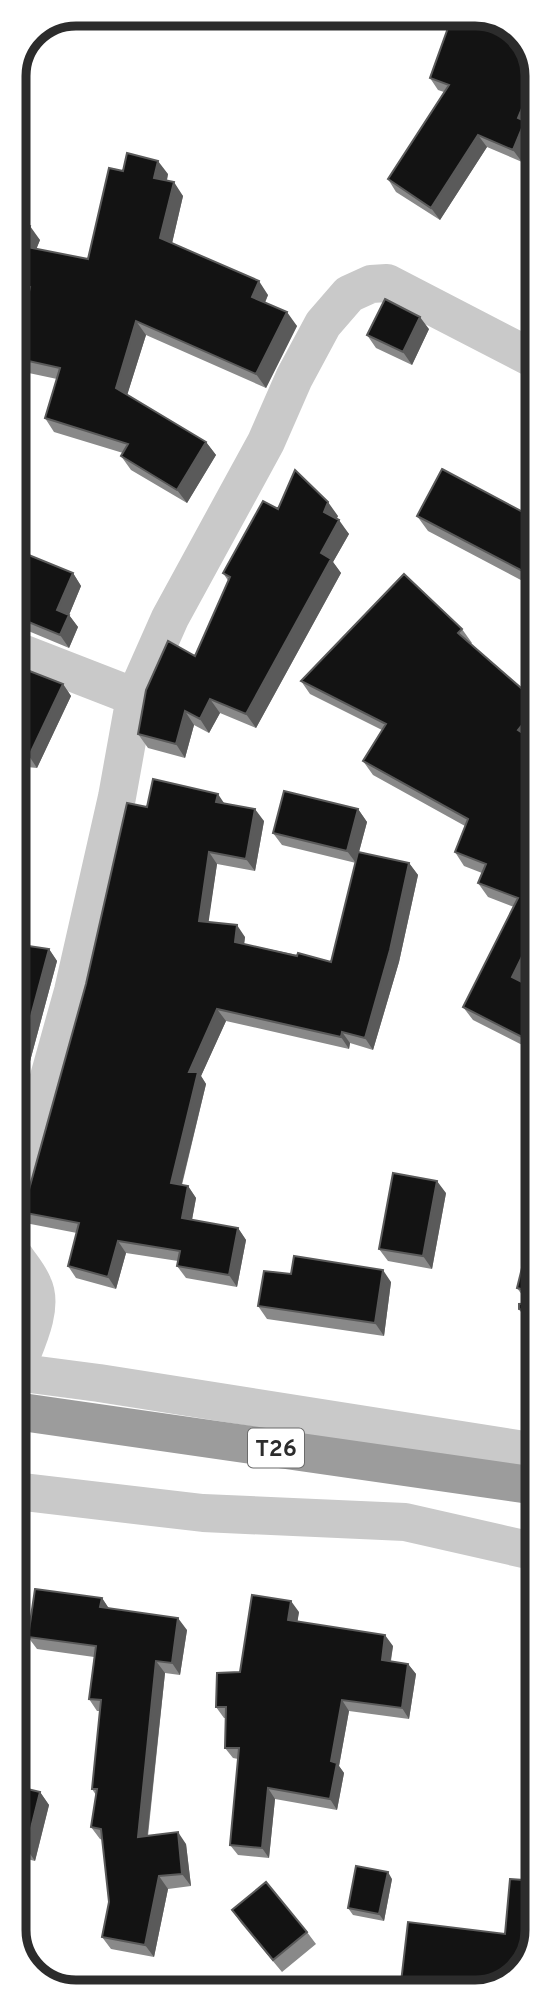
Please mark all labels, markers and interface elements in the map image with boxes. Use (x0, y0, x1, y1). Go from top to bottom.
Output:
road number: T26 (248, 1428, 304, 1468)

